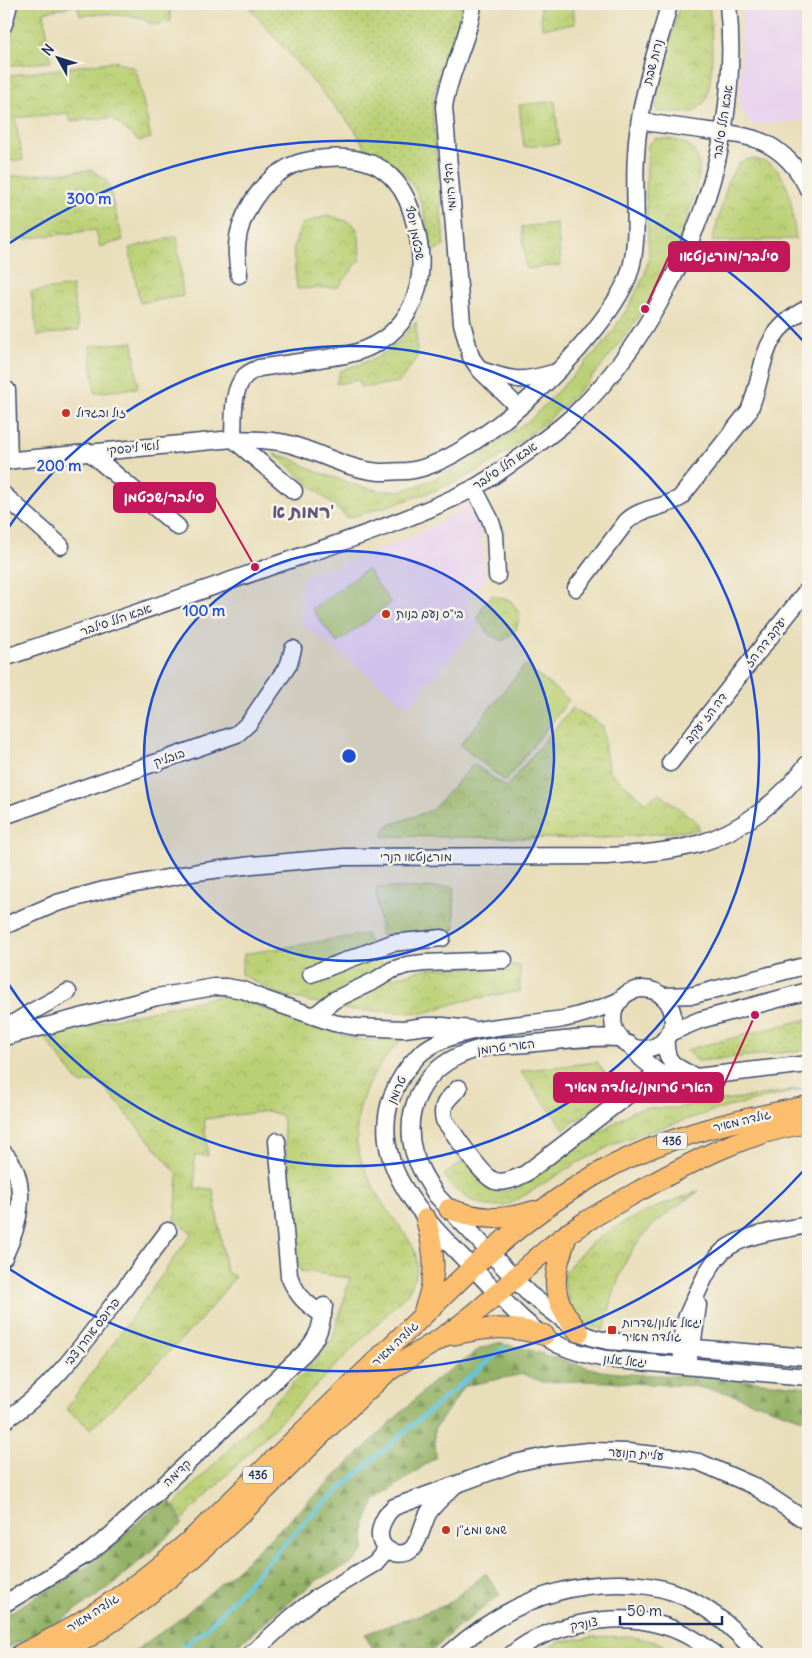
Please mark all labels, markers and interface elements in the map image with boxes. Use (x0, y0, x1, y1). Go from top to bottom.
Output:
north arrow (32, 32, 82, 82)
street label: נרות שבת (639, 37, 666, 87)
text: N (38, 40, 58, 59)
street label: אבא הלל סילבר (709, 84, 736, 160)
street label: הדף היומי (440, 162, 459, 212)
text: 300 m (67, 189, 112, 208)
street label: שכטמן יוסף (402, 205, 428, 262)
callout: סילבר/מורגנטאו (669, 242, 789, 271)
text: סילבר/מורגנטאו (679, 247, 779, 265)
place label: זול ובגדול (76, 405, 126, 420)
marker: זול ובגדול (60, 407, 72, 419)
street label: לואי ליפסקי (106, 437, 161, 458)
street label: אבא הלל סילבר (470, 439, 540, 493)
text: 200 m (37, 456, 81, 475)
callout: סילבר/שכטמן (114, 483, 215, 512)
text: סילבר/שכטמן (124, 488, 205, 506)
district label: רמות א' (272, 500, 334, 523)
street label: אבא הלל סילבר (78, 600, 154, 639)
text: 100 m (183, 601, 225, 620)
place label: בי"ס נעם בנות (396, 606, 463, 621)
marker: בי"ס נעם בנות (380, 608, 392, 620)
street label: יעקב דה הז (741, 614, 790, 670)
street label: דה הז יעקב (681, 690, 730, 746)
street label: בובליק (151, 745, 187, 771)
centre of rings (340, 747, 358, 765)
street label: מורגנטאו הנרי (380, 849, 452, 864)
street label: הארי טרומן (476, 1036, 536, 1058)
callout: הארי טרומן/גולדה מאיר (554, 1073, 723, 1102)
street label: טרומן (384, 1074, 410, 1106)
text: הארי טרומן/גולדה מאיר (565, 1078, 713, 1096)
street label: גולדה מאיר (711, 1106, 772, 1135)
road number: 436 (657, 1132, 687, 1150)
street label: פרופס אהרן צבי (61, 1295, 123, 1369)
place label: יגאל אלון/שדרות גולדה מאיר (621, 1315, 702, 1344)
street label: גולדה מאיר (368, 1318, 421, 1370)
marker: יגאל אלון/שדרות גולדה מאיר (606, 1324, 618, 1336)
street label: יגאל אלון (603, 1351, 648, 1370)
street label: עליית הנוער (608, 1444, 664, 1463)
street label: קדימה (160, 1456, 194, 1490)
road number: 436 (243, 1466, 273, 1484)
place label: שמש ומג"ן (456, 1522, 507, 1537)
marker: שמש ומג"ן (440, 1524, 452, 1536)
street label: גולדה מאיר (64, 1590, 122, 1635)
scale bar (620, 1593, 722, 1625)
text: 50 m (627, 1601, 662, 1620)
street label: צונדק (569, 1613, 599, 1634)

